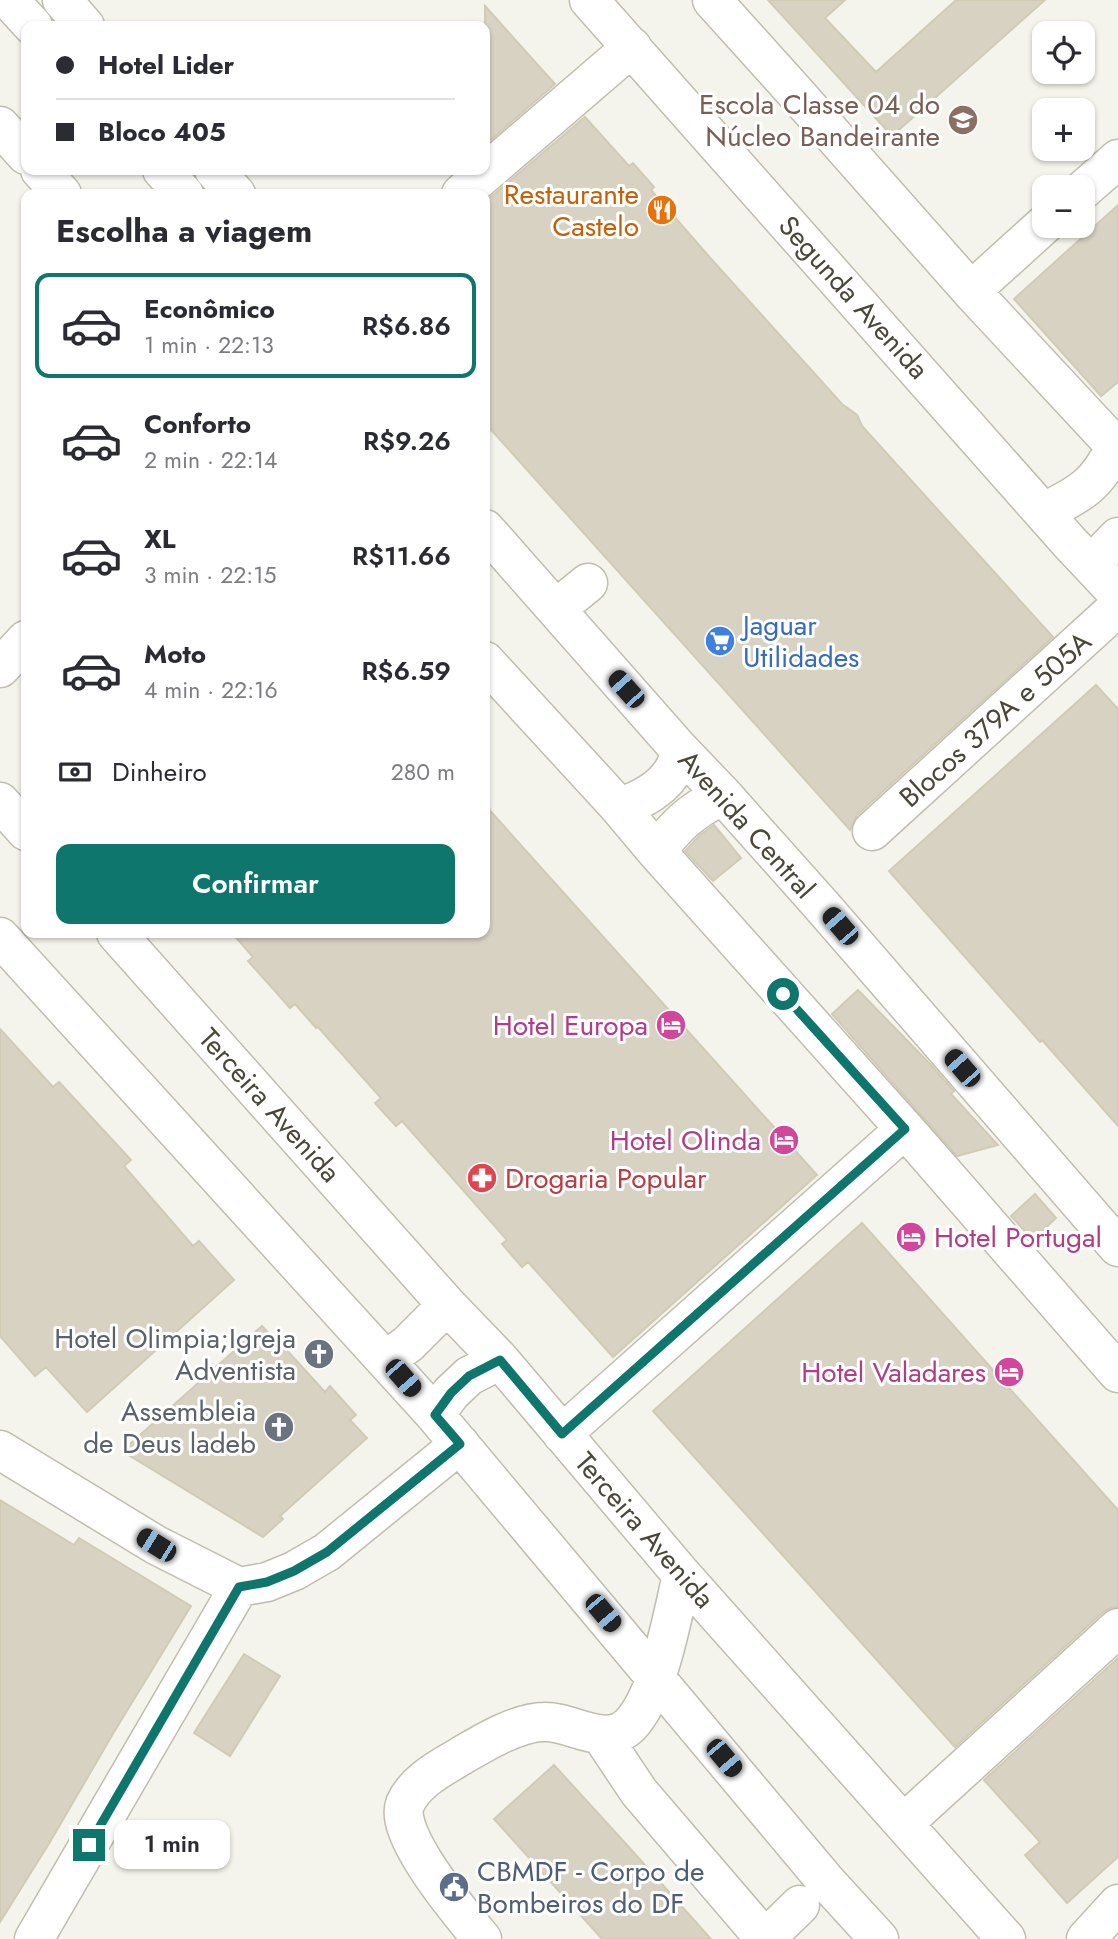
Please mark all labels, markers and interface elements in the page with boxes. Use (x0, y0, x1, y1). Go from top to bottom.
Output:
map controls (1032, 21, 1095, 238)
button: locate (1032, 21, 1095, 84)
text: Hotel Lider (98, 46, 234, 84)
place label: Escola Classe 04 do Núcleo Bandeirante (699, 84, 940, 157)
button: + (1032, 98, 1095, 161)
school or university icon: Escola Classe 04 do Núcleo Bandeirante (946, 103, 980, 137)
text: Bloco 405 (98, 113, 226, 151)
place label: Restaurante Castelo (504, 174, 639, 247)
button: − (1032, 175, 1095, 238)
restaurant icon: Restaurante Castelo (645, 193, 679, 227)
street label: Segunda Avenida (769, 206, 938, 388)
text: Escolha a viagem (56, 208, 312, 254)
text: Econômico (144, 290, 275, 328)
icon: car (60, 294, 123, 357)
text: R$6.86 (362, 307, 451, 345)
text: 1 min · 22:13 (144, 328, 274, 362)
text: Conforto (144, 405, 251, 443)
icon: car (60, 409, 123, 472)
text: R$9.26 (363, 422, 451, 460)
text: 2 min · 22:14 (144, 443, 278, 477)
text: XL (144, 520, 176, 558)
icon: car (60, 524, 123, 587)
text: R$11.66 (352, 537, 451, 575)
text: 3 min · 22:15 (144, 558, 277, 592)
place label: Jaguar Utilidades (739, 605, 859, 678)
street label: Blocos 379A e 505A (890, 621, 1101, 817)
supermarket icon: Jaguar Utilidades (703, 624, 737, 658)
text: Moto (144, 635, 206, 673)
icon: car (60, 639, 123, 702)
text: R$6.59 (361, 652, 451, 690)
car (605, 666, 648, 712)
text: 4 min · 22:16 (144, 673, 278, 707)
street label: Avenida Central (669, 741, 825, 908)
icon: cash (56, 753, 94, 791)
text: Dinheiro (112, 753, 207, 791)
text: 280 m (391, 755, 455, 789)
button: Confirmar (56, 844, 455, 924)
car (819, 903, 862, 949)
route start (767, 978, 799, 1010)
place label: Hotel Europa (493, 1005, 648, 1046)
hotel icon: Hotel Europa (654, 1008, 688, 1042)
street label: Terceira Avenida (189, 1019, 350, 1192)
car (941, 1045, 984, 1091)
place label: Hotel Olinda (610, 1120, 761, 1161)
hotel icon: Hotel Olinda (767, 1123, 801, 1157)
place label: Drogaria Popular (505, 1158, 707, 1199)
pharmacy icon: Drogaria Popular (465, 1161, 499, 1195)
place label: Hotel Portugal (934, 1217, 1102, 1258)
hotel icon: Hotel Portugal (894, 1220, 928, 1254)
place label: Hotel Olimpia;Igreja Adventista (54, 1318, 296, 1391)
church icon: Hotel Olimpia;Igreja Adventista (302, 1337, 336, 1371)
place label: Hotel Valadares (801, 1352, 986, 1393)
car (382, 1355, 425, 1401)
hotel icon: Hotel Valadares (992, 1355, 1026, 1389)
place label: Assembleia de Deus ladeb (83, 1391, 256, 1464)
church icon: Assembleia de Deus ladeb (262, 1410, 296, 1444)
street label: Terceira Avenida (565, 1443, 724, 1617)
car (133, 1525, 180, 1565)
car (582, 1590, 625, 1636)
car (703, 1735, 746, 1781)
callout: 1 min (114, 1820, 229, 1870)
text: 1 min (144, 1827, 200, 1861)
route end (73, 1829, 105, 1861)
place label: CBMDF - Corpo de Bombeiros do DF (477, 1851, 704, 1924)
public building icon: CBMDF - Corpo de Bombeiros do DF (437, 1870, 471, 1904)

